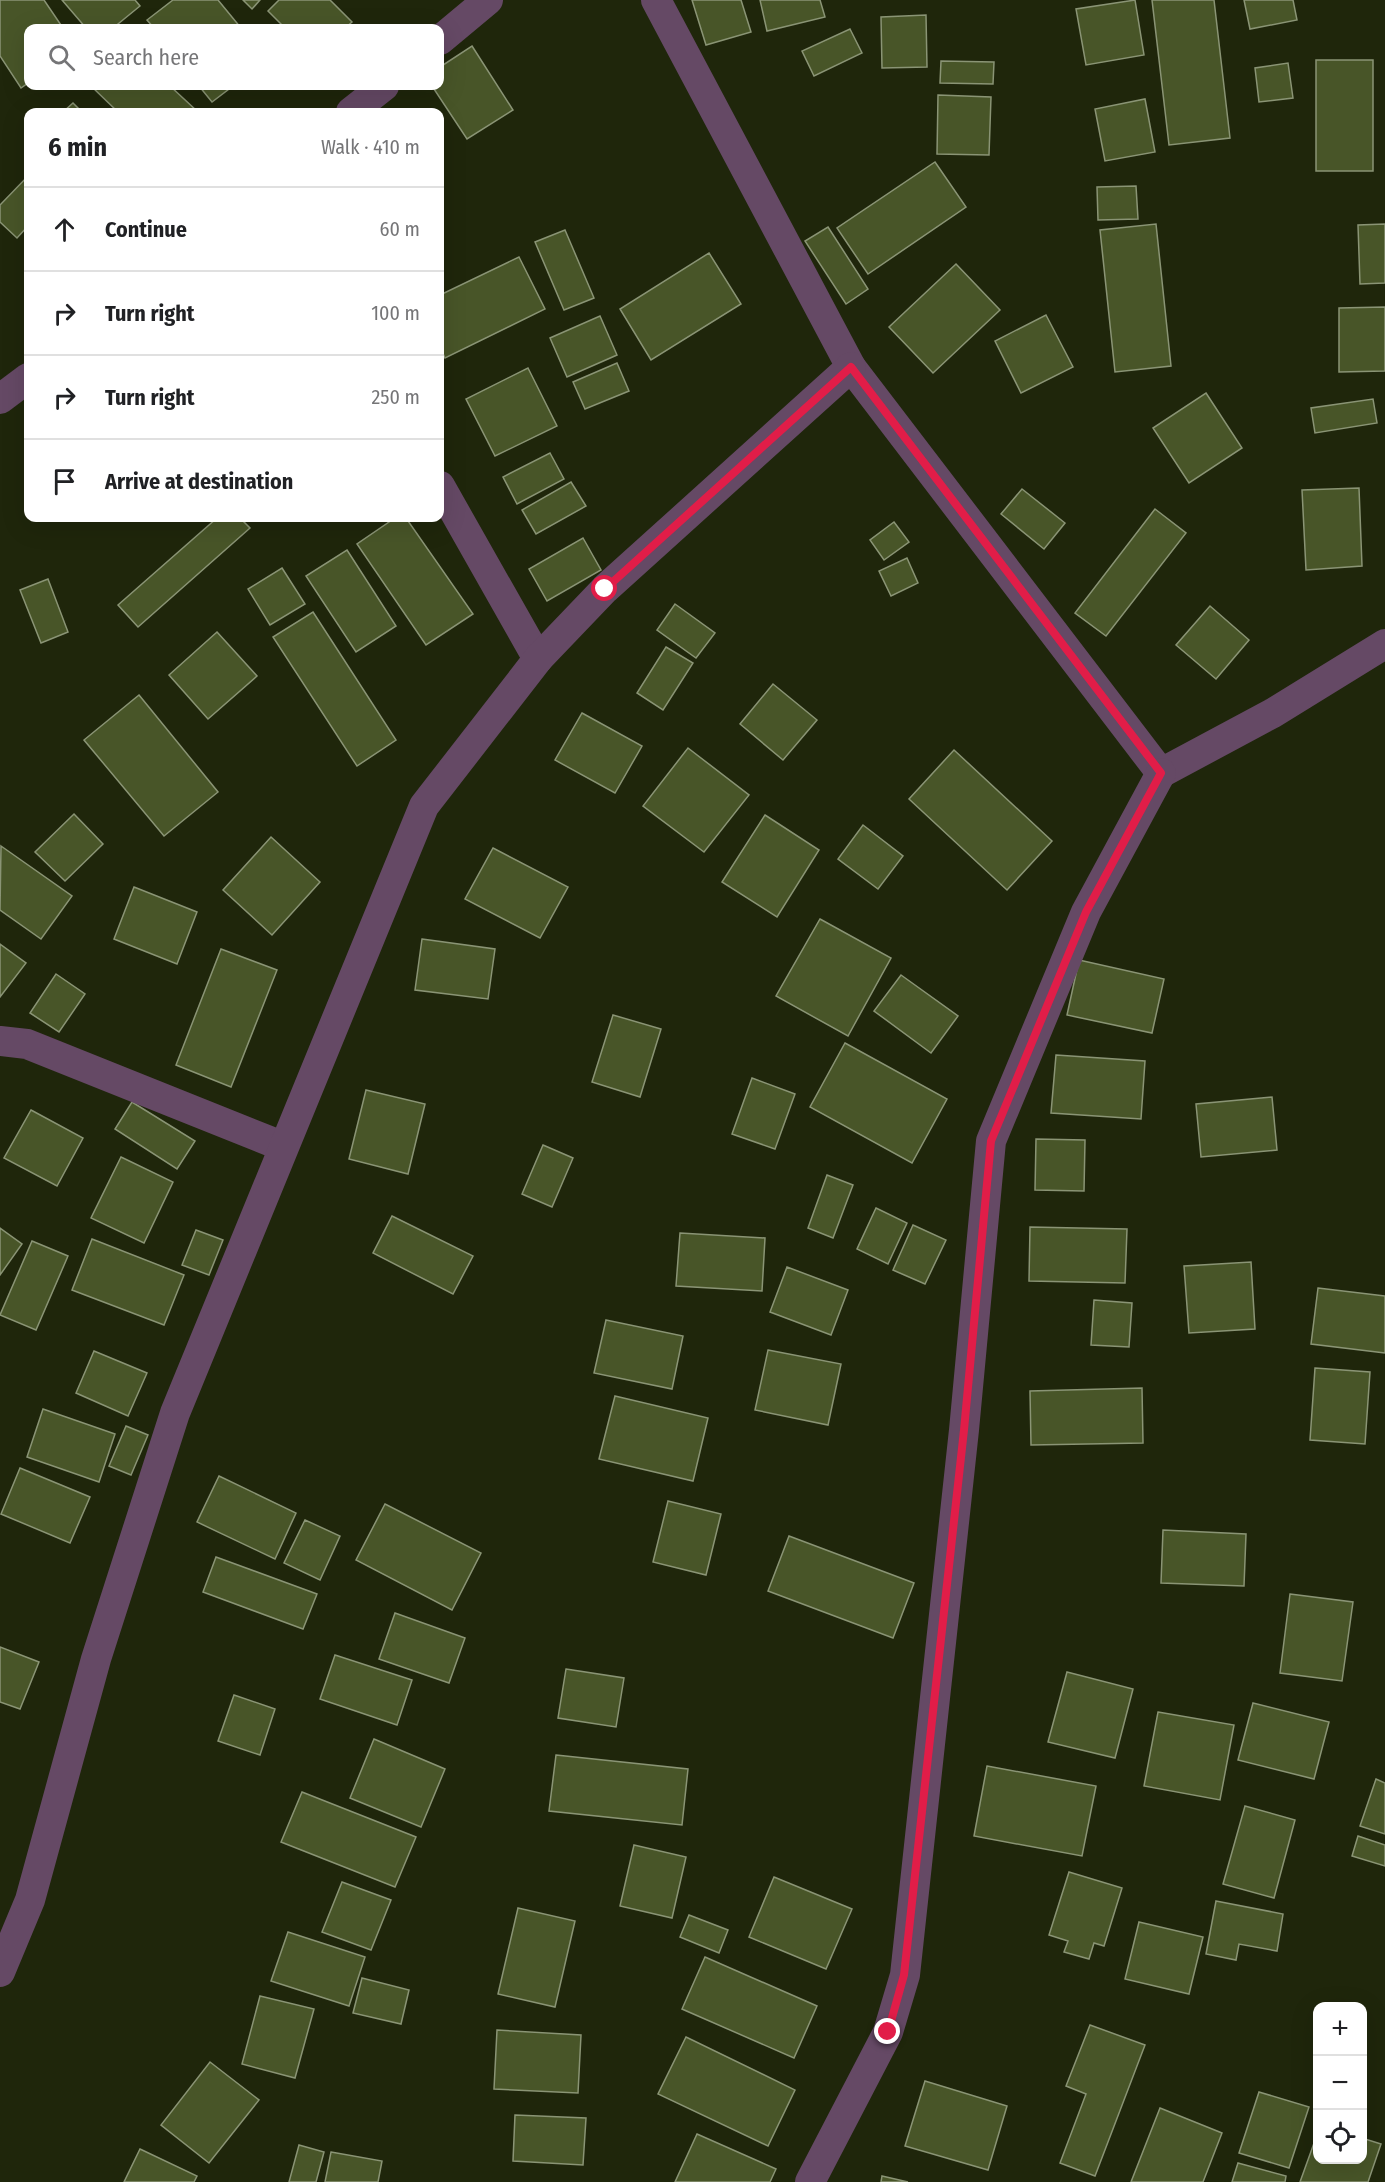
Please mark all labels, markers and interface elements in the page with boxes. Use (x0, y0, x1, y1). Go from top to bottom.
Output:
search box (24, 24, 444, 90)
icon: search (45, 41, 78, 74)
text: Search here (93, 44, 199, 71)
text: 6 min (48, 132, 107, 163)
text: Walk · 410 m (321, 135, 420, 159)
icon: ahead (48, 213, 81, 246)
text: Continue (105, 216, 187, 243)
text: 60 m (380, 217, 420, 241)
icon: right (48, 297, 81, 330)
text: Turn right (105, 300, 194, 327)
text: 100 m (371, 301, 420, 325)
icon: right (48, 381, 81, 414)
text: Turn right (105, 384, 194, 411)
text: 250 m (372, 385, 420, 409)
icon: arrive (48, 465, 81, 498)
text: Arrive at destination (105, 468, 293, 495)
route start (591, 575, 617, 601)
map controls (1313, 2002, 1367, 2164)
button: + (1313, 2002, 1367, 2056)
route end (874, 2018, 900, 2044)
button: − (1313, 2056, 1367, 2110)
button: locate (1313, 2110, 1367, 2164)

